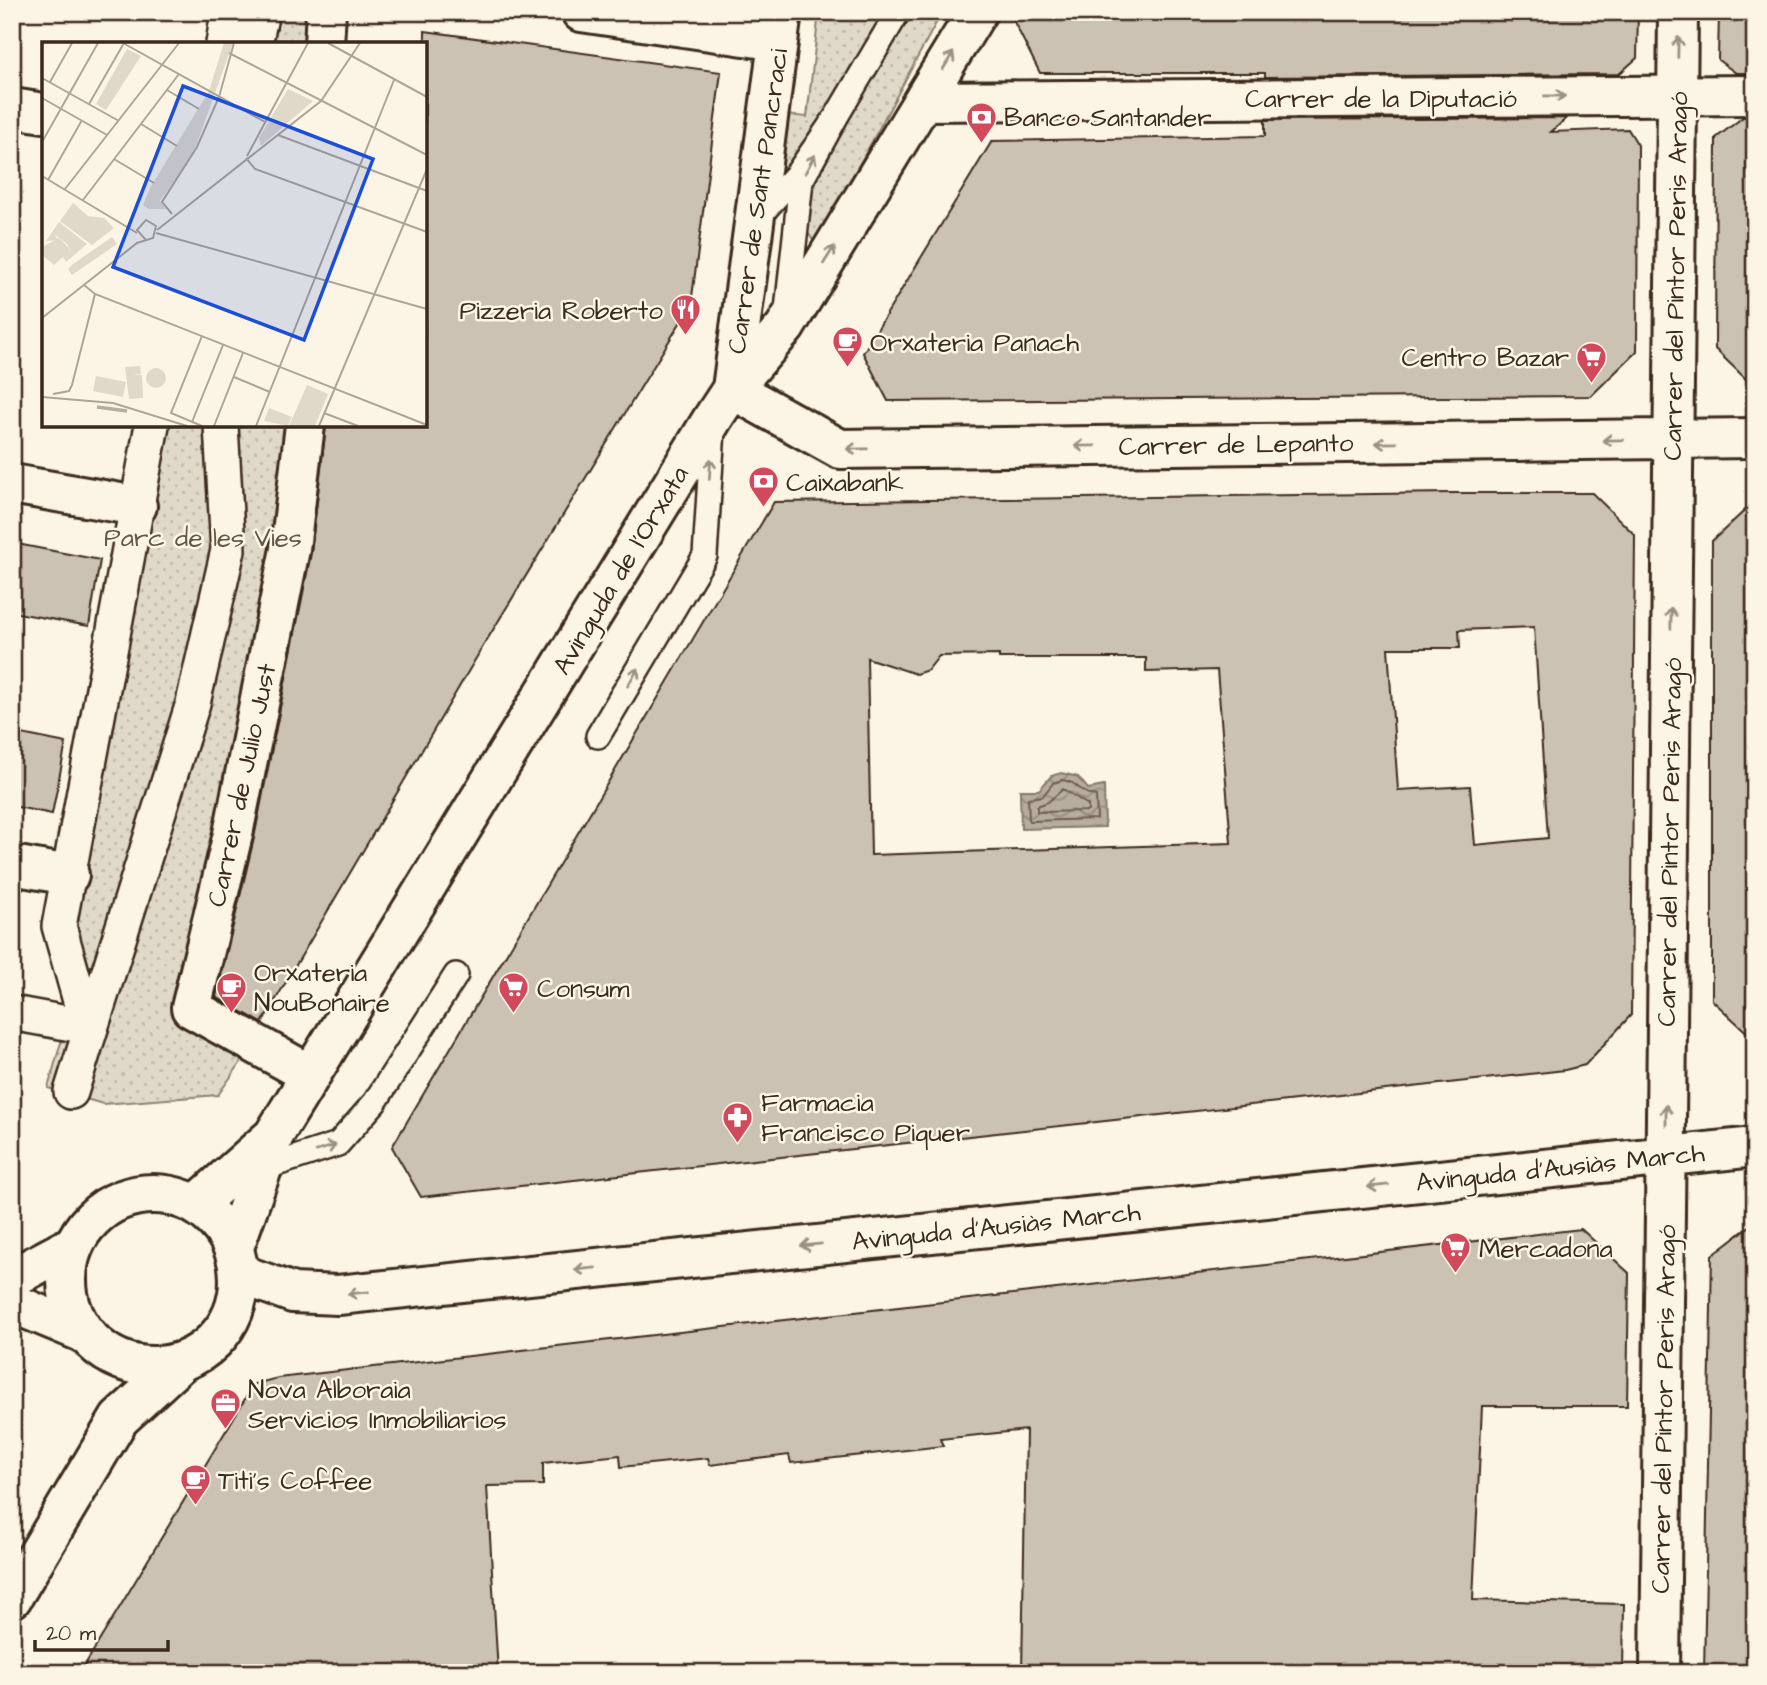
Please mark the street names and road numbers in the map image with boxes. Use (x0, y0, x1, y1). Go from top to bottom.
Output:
street label: Carrer de Sant Pancraci (719, 46, 797, 356)
street label: Carrer de la Diputació (1245, 81, 1517, 117)
street label: Carrer del Pintor Peris Aragó (1655, 91, 1699, 461)
street label: Carrer de Lepanto (1118, 425, 1354, 465)
street label: Avinguda de l'Orxata (544, 459, 699, 683)
street label: Carrer del Pintor Peris Aragó (1649, 657, 1693, 1027)
street label: Carrer de Julio Just (199, 660, 285, 910)
street label: Avinguda d'Ausiàs March (1414, 1135, 1707, 1203)
street label: Avinguda d'Ausiàs March (850, 1194, 1143, 1262)
street label: Carrer del Pintor Peris Aragó (1643, 1224, 1687, 1594)

